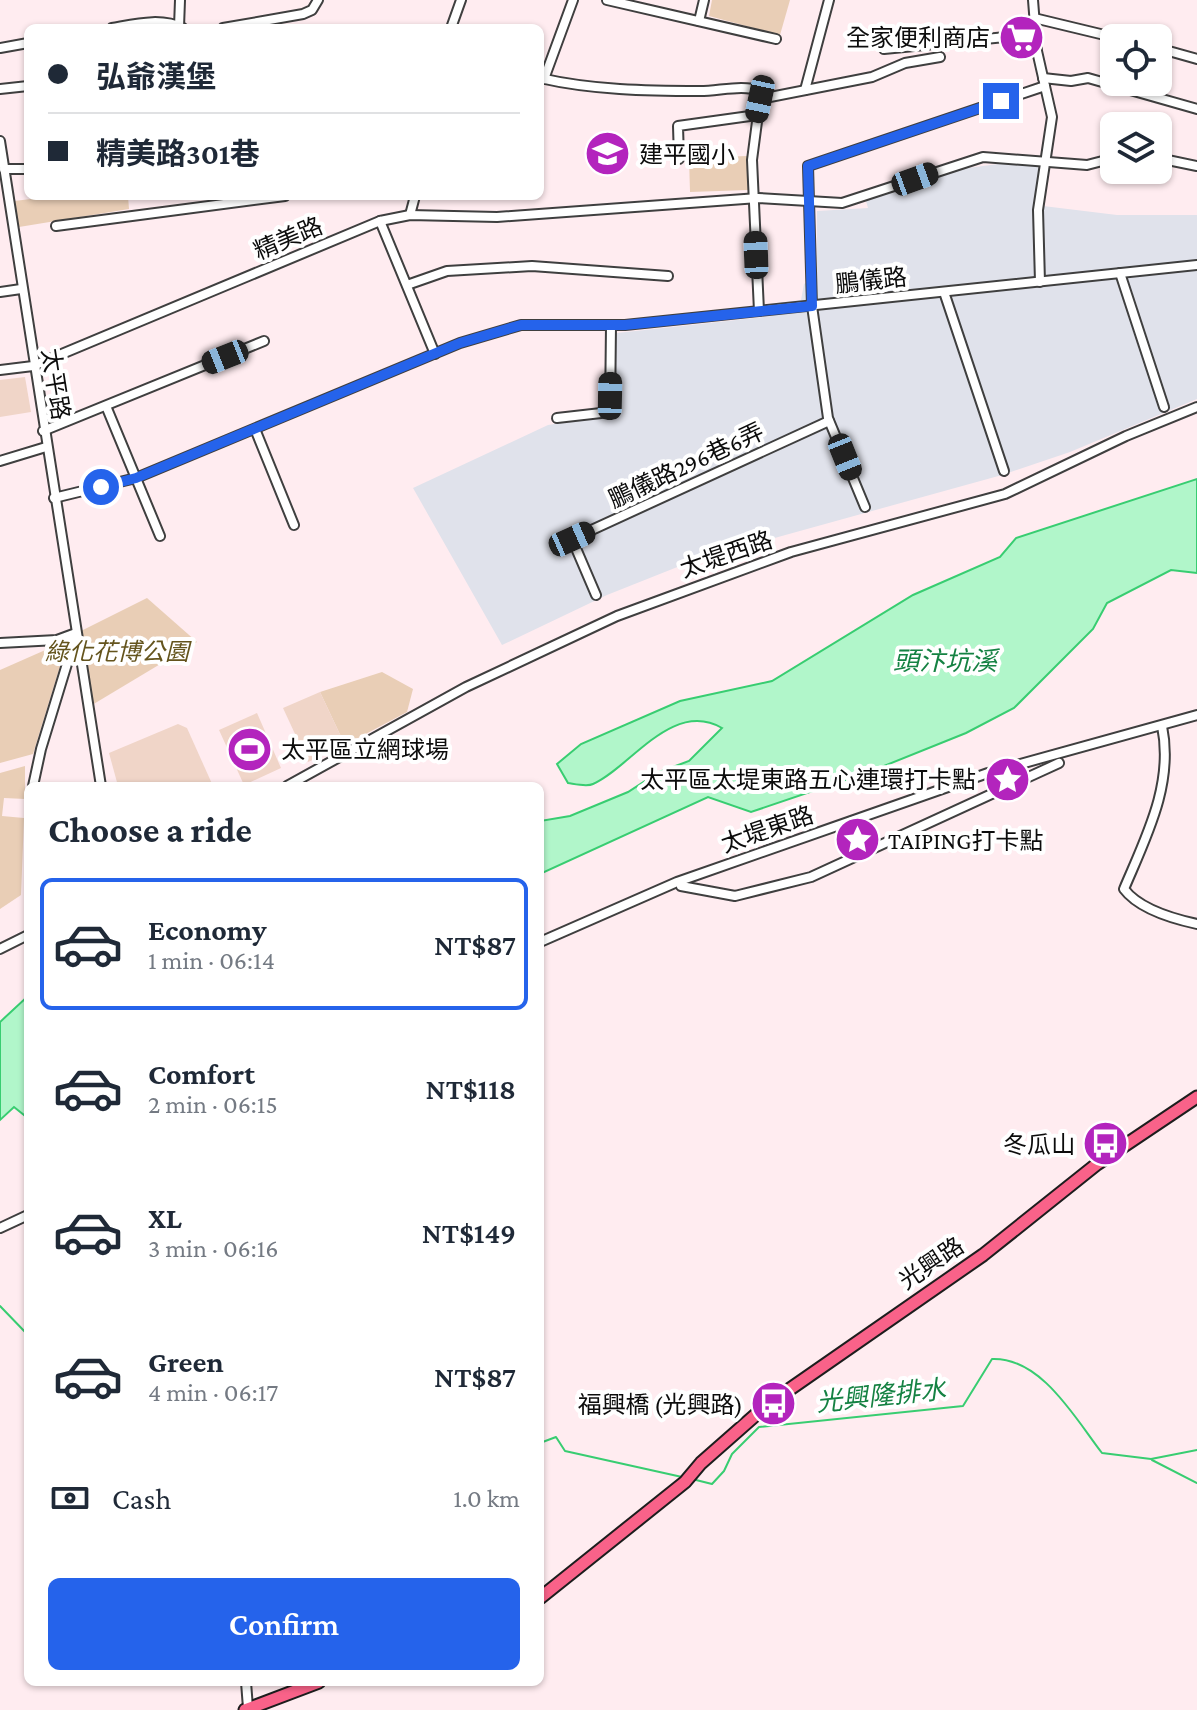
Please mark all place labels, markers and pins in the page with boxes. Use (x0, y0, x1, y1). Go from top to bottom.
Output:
supermarket icon: 全家便利商店 (997, 13, 1045, 61)
place label: 全家便利商店 (846, 24, 990, 51)
school or university icon: 建平國小 (584, 130, 632, 178)
place label: 建平國小 (639, 141, 735, 168)
sports icon: 太平區立網球場 (226, 725, 274, 773)
place label: 太平區立網球場 (281, 736, 449, 763)
place icon: 太平區太堤東路五心連環打卡點 (983, 755, 1031, 803)
place label: 太平區太堤東路五心連環打卡點 (640, 766, 976, 793)
place icon: TAIPING打卡點 (833, 816, 881, 864)
place label: TAIPING打卡點 (888, 827, 1043, 854)
bus stop icon: 冬瓜山 (1082, 1120, 1130, 1168)
place label: 冬瓜山 (1003, 1131, 1075, 1158)
bus stop icon: 福興橋 (光興路) (750, 1380, 798, 1428)
place label: 福興橋 (光興路) (578, 1391, 743, 1419)

